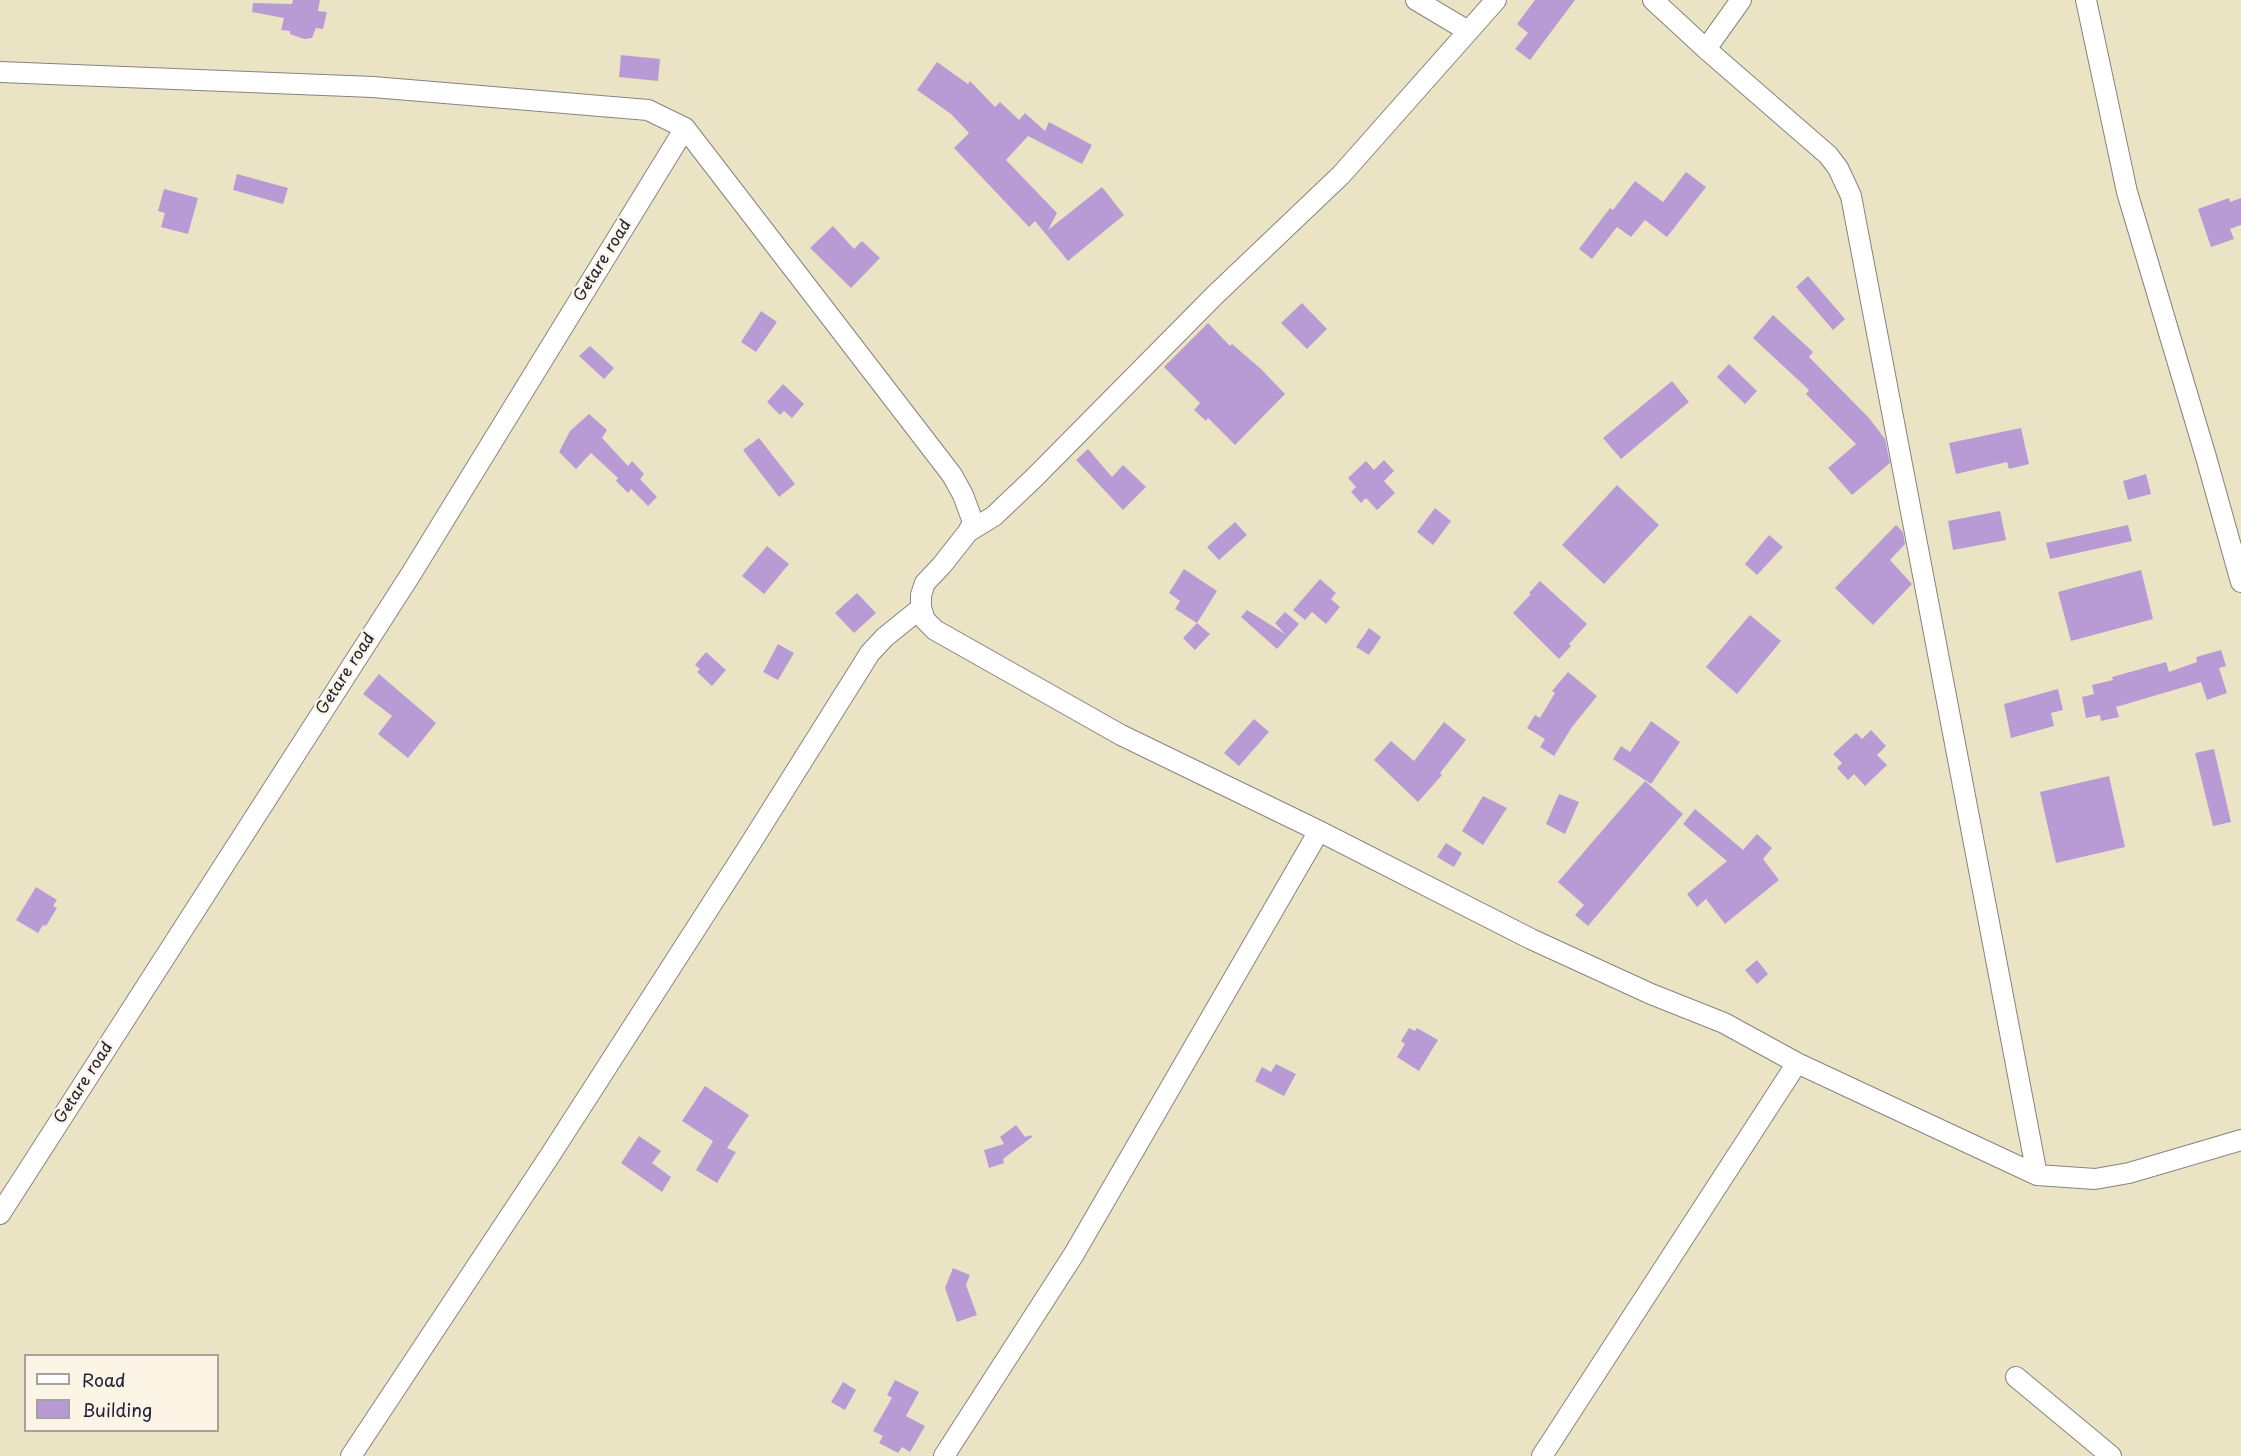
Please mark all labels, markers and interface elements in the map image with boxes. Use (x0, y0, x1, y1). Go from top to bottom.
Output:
street label: Getare road (570, 216, 636, 306)
street label: Getare road (313, 630, 379, 718)
street label: Getare road (51, 1039, 117, 1127)
legend (24, 1354, 219, 1432)
text: Road (82, 1366, 126, 1393)
text: Building (82, 1396, 152, 1423)

